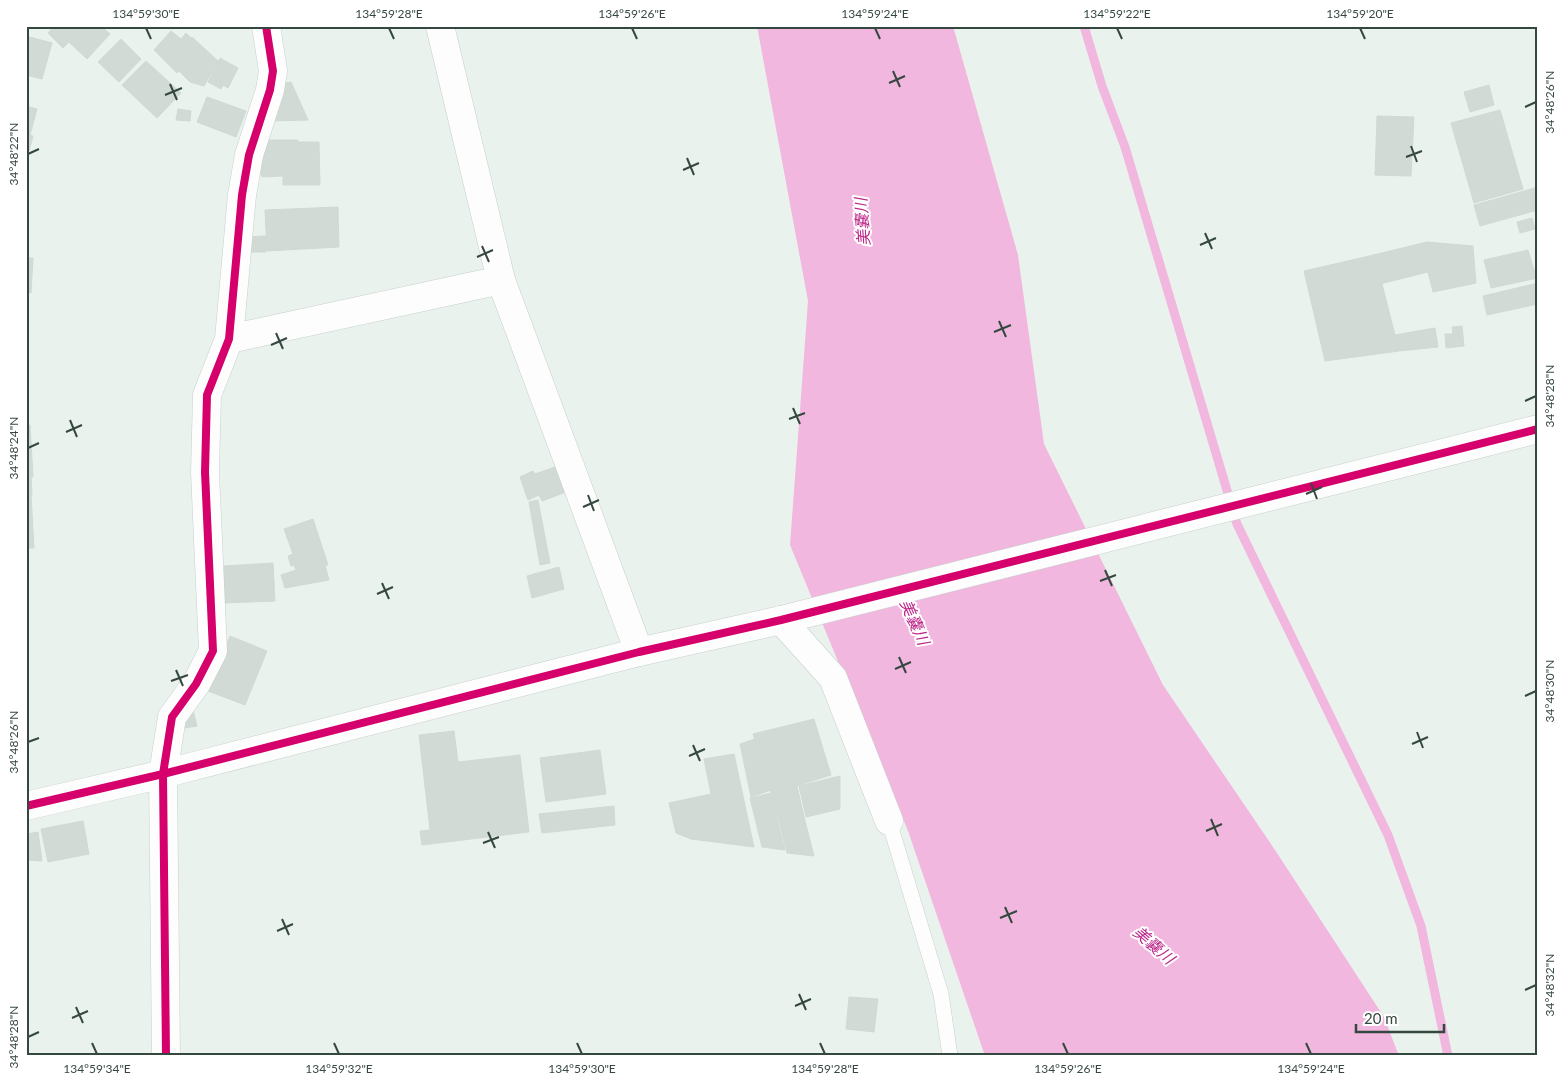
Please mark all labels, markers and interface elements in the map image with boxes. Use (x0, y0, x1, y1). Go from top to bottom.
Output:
text: 134°59'30"E (112, 6, 180, 21)
text: 134°59'28"E (355, 6, 423, 21)
text: 134°59'26"E (598, 6, 666, 21)
text: 134°59'24"E (841, 6, 909, 21)
text: 134°59'22"E (1083, 6, 1151, 21)
text: 134°59'20"E (1326, 6, 1394, 21)
text: 34°48'26"N (1542, 71, 1557, 133)
text: 34°48'22"N (6, 123, 21, 185)
water label: 美嚢川 (850, 195, 873, 247)
text: 34°48'28"N (1542, 365, 1557, 427)
text: 34°48'24"N (6, 417, 21, 479)
water label: 美嚢川 (897, 596, 935, 649)
text: 34°48'30"N (1542, 660, 1557, 722)
text: 34°48'26"N (6, 711, 21, 773)
water label: 美嚢川 (1130, 922, 1180, 969)
text: 34°48'32"N (1542, 954, 1557, 1016)
scale bar (1356, 1002, 1444, 1034)
text: 34°48'28"N (6, 1006, 21, 1068)
text: 20 m (1364, 1009, 1398, 1027)
text: 134°59'34"E (63, 1061, 131, 1076)
text: 134°59'32"E (305, 1061, 373, 1076)
text: 134°59'30"E (548, 1061, 616, 1076)
text: 134°59'28"E (791, 1061, 859, 1076)
text: 134°59'26"E (1034, 1061, 1102, 1076)
text: 134°59'24"E (1277, 1061, 1345, 1076)

